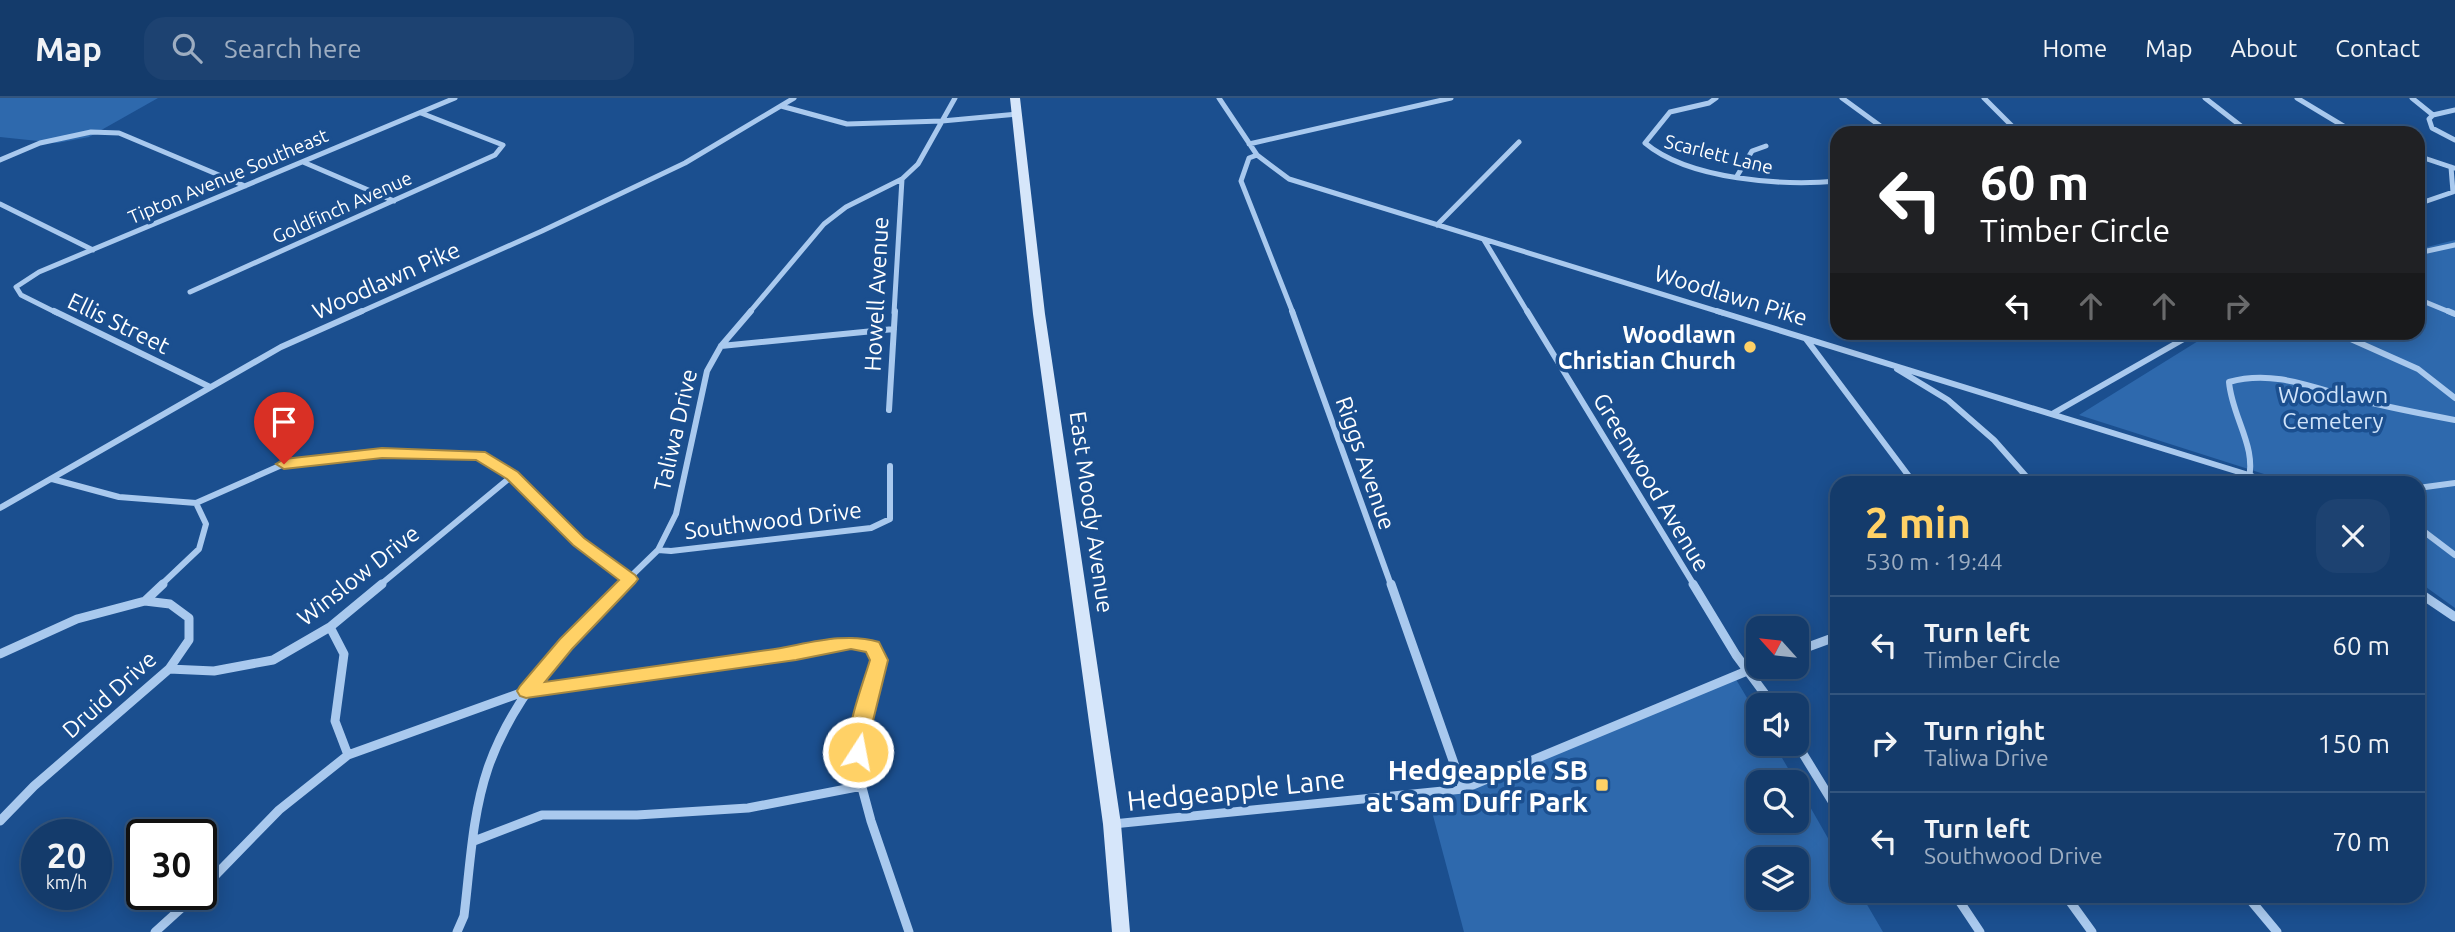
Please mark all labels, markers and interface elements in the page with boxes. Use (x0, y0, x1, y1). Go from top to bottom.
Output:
search box (144, 17, 634, 80)
icon: search (168, 29, 206, 67)
text: Map (35, 30, 102, 67)
text: Search here (224, 34, 362, 63)
text: Home (2042, 35, 2107, 62)
text: Map (2145, 35, 2192, 62)
text: About (2230, 35, 2297, 62)
text: Contact (2335, 35, 2420, 62)
street label: Tipton Avenue Southeast (125, 124, 332, 228)
street label: Scarlett Lane (1662, 130, 1776, 178)
icon: left (1865, 154, 1956, 245)
text: 60 m (1980, 154, 2089, 209)
street label: Goldfinch Avenue (269, 166, 415, 248)
text: Timber Circle (1980, 212, 2170, 248)
street label: Howell Avenue (859, 216, 893, 372)
street label: Woodlawn Pike (308, 236, 464, 324)
street label: Woodlawn Pike (1651, 260, 1811, 330)
icon: left (1999, 287, 2037, 325)
icon: ahead (2072, 287, 2110, 325)
icon: ahead (2145, 287, 2183, 325)
icon: right (2218, 287, 2256, 325)
street label: Ellis Street (64, 288, 174, 358)
place label: Woodlawn Christian Church (1558, 322, 1736, 373)
marker: Woodlawn Christian Church (1742, 339, 1758, 355)
street label: Taliwa Drive (649, 366, 701, 494)
park label: Woodlawn Cemetery (2278, 382, 2388, 433)
street label: Greenwood Avenue (1589, 388, 1715, 576)
pin (254, 392, 314, 464)
street label: Riggs Avenue (1332, 393, 1400, 533)
icon: arrive (265, 403, 303, 441)
street label: East Moody Avenue (1065, 410, 1119, 614)
street label: Southwood Drive (683, 497, 863, 543)
text: 2 min (1865, 499, 1971, 546)
button: close (2316, 499, 2390, 573)
street label: Winslow Drive (292, 520, 424, 630)
text: 530 m · 19:44 (1865, 549, 2003, 574)
north arrow (1746, 616, 1810, 679)
map controls (1746, 616, 1809, 910)
text: Turn left (1924, 618, 2030, 647)
icon: left (1865, 626, 1903, 664)
text: 60 m (2332, 631, 2390, 660)
street label: Druid Drive (57, 646, 161, 742)
text: Timber Circle (1924, 647, 2061, 672)
button: sound (1746, 693, 1809, 756)
position arrow (821, 715, 895, 789)
text: Turn right (1924, 716, 2045, 745)
icon: right (1865, 724, 1903, 762)
text: 150 m (2318, 729, 2390, 758)
text: Taliwa Drive (1924, 745, 2049, 770)
place label: Hedgeapple SB at Sam Duff Park (1366, 754, 1588, 817)
street label: Hedgeapple Lane (1125, 762, 1347, 816)
button: search (1746, 770, 1809, 833)
marker: Hedgeapple SB at Sam Duff Park (1594, 777, 1610, 793)
text: Turn left (1924, 814, 2030, 843)
speed limit sign: 30 (126, 819, 217, 910)
icon: left (1865, 822, 1903, 860)
text: 70 m (2332, 827, 2390, 856)
text: 20 (47, 835, 86, 875)
text: Southwood Drive (1924, 843, 2103, 868)
button: layers (1746, 847, 1809, 910)
text: km/h (46, 872, 87, 892)

